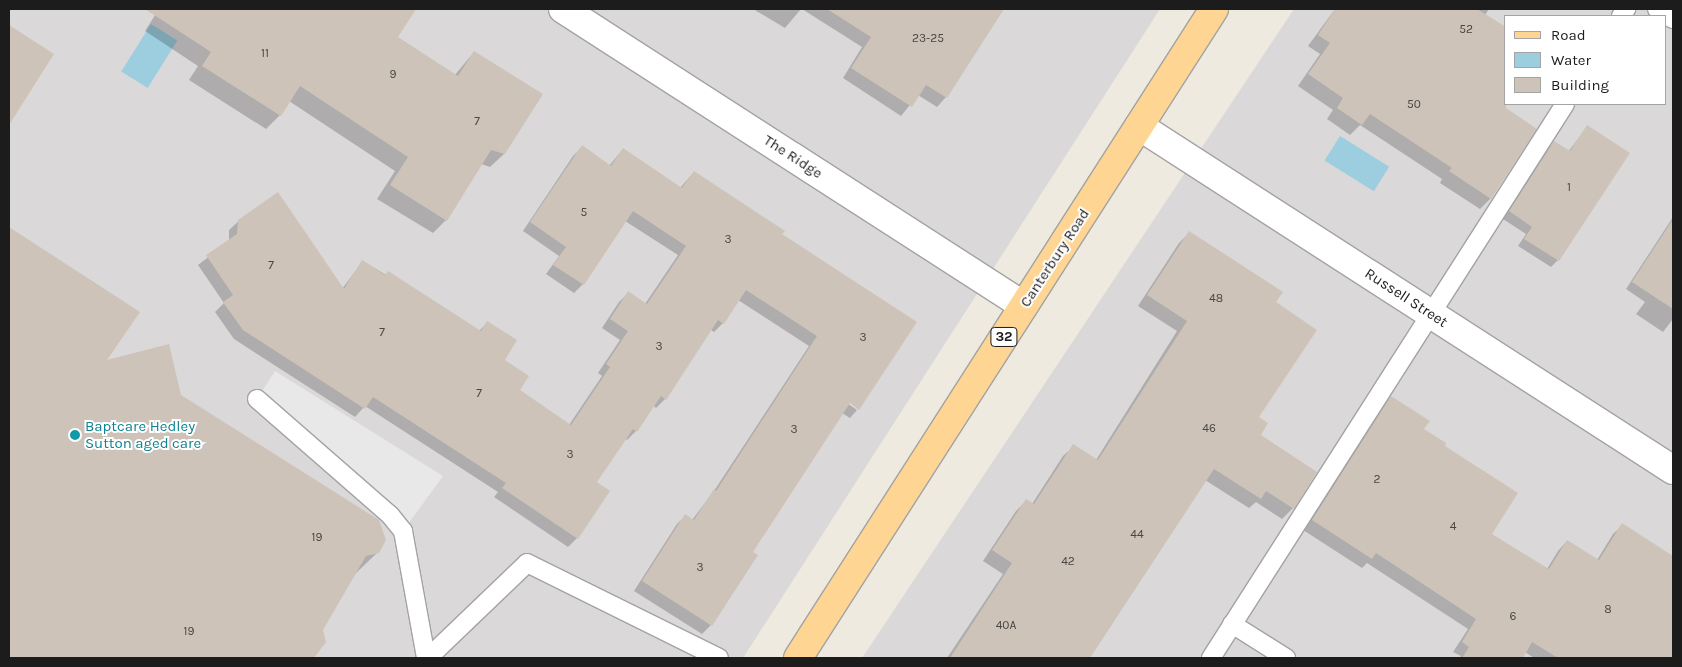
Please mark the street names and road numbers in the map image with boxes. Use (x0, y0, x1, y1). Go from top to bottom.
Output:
street label: The Ridge (760, 131, 826, 183)
street label: Canterbury Road (1016, 205, 1094, 311)
street label: Russell Street (1361, 265, 1451, 331)
road number: 32 (990, 326, 1018, 348)

